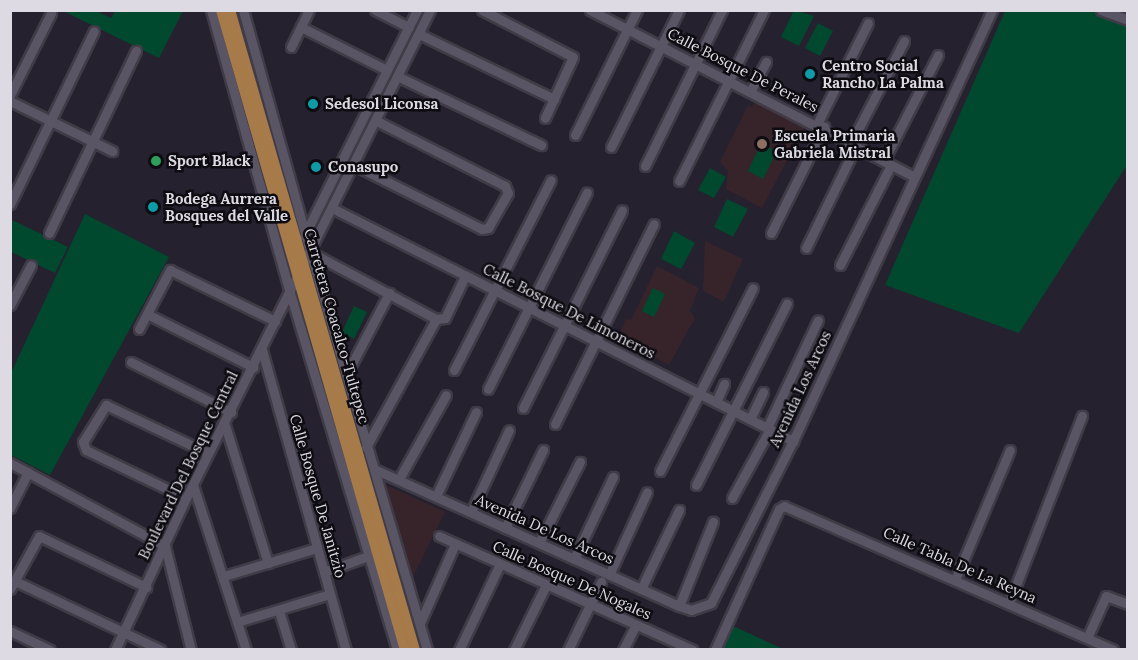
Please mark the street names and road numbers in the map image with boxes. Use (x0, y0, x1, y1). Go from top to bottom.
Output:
street label: Calle Bosque De Perales (665, 24, 821, 116)
street label: Carretera Coacalco-Tultepec (300, 226, 374, 426)
street label: Calle Bosque De Limoneros (480, 260, 658, 362)
street label: Avenida Los Arcos (765, 328, 835, 450)
street label: Boulevard Del Bosque Central (134, 368, 242, 562)
street label: Calle Bosque De Janitzio (286, 412, 350, 580)
street label: Avenida De Los Arcos (473, 490, 617, 568)
street label: Calle Tabla De La Reyna (881, 523, 1039, 607)
street label: Calle Bosque De Nogales (490, 537, 654, 623)

